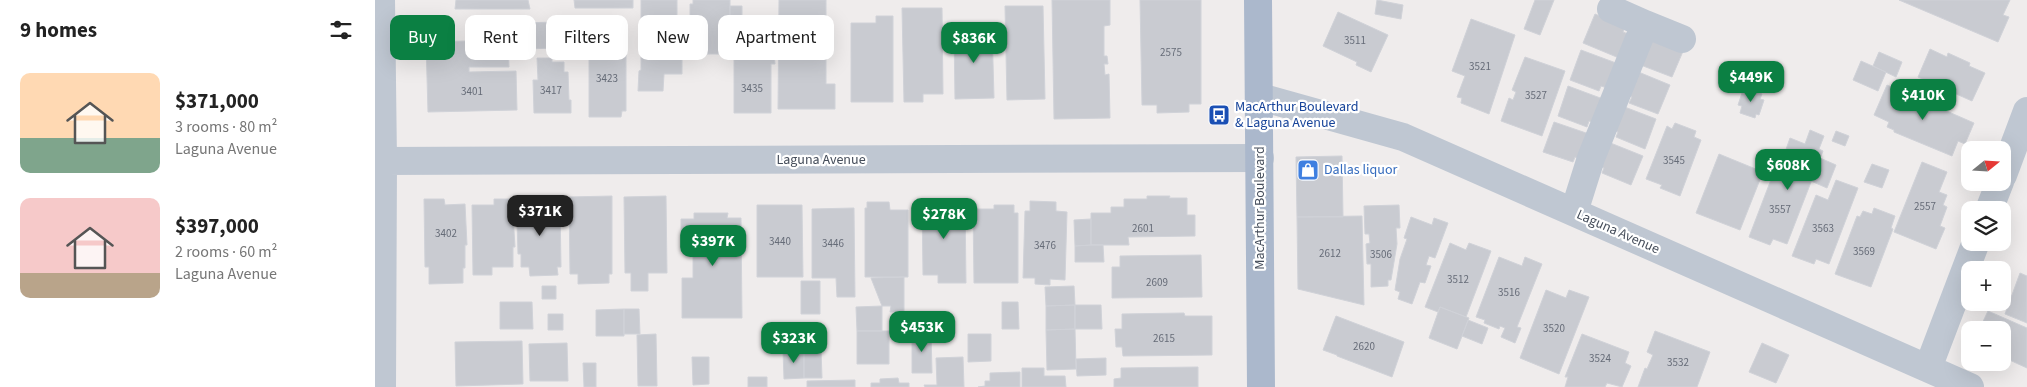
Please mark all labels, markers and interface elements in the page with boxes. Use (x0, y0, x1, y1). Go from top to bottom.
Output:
text: 9 homes (20, 15, 97, 45)
chip: Buy (390, 15, 455, 60)
chip: Rent (465, 15, 536, 60)
chip: Filters (546, 15, 628, 60)
chip: New (638, 15, 708, 60)
chip: Apartment (718, 15, 834, 60)
icon: filters (327, 16, 355, 44)
pin: $836K (939, 22, 1009, 64)
text: $836K (952, 27, 996, 49)
house number: 3511 (1344, 33, 1366, 48)
house number: 2575 (1160, 45, 1182, 60)
house number: 3521 (1469, 59, 1491, 74)
pin: $449K (1716, 61, 1786, 103)
text: $449K (1729, 66, 1773, 88)
house number: 3423 (596, 71, 618, 86)
pin: $410K (1888, 78, 1958, 121)
house number: 3435 (741, 81, 763, 96)
house number: 3417 (540, 83, 562, 98)
house number: 3401 (461, 84, 483, 99)
text: $410K (1901, 84, 1945, 106)
text: $371,000 (175, 86, 259, 116)
house number: 3527 (1525, 88, 1547, 103)
icon: home (60, 93, 120, 153)
place label: MacArthur Boulevard & Laguna Avenue (1235, 97, 1359, 133)
bus stop icon: MacArthur Boulevard & Laguna Avenue (1207, 103, 1231, 127)
text: 3 rooms · 80 m² (175, 116, 277, 138)
text: Laguna Avenue (175, 138, 277, 160)
north arrow (1961, 141, 2011, 191)
map controls (1961, 141, 2011, 371)
street label: MacArthur Boulevard (1250, 146, 1270, 270)
pin: $608K (1753, 148, 1823, 191)
street label: Laguna Avenue (776, 150, 866, 170)
house number: 3545 (1663, 153, 1685, 168)
text: $608K (1766, 154, 1810, 176)
shop icon: Dallas liquor (1296, 158, 1320, 182)
place label: Dallas liquor (1324, 160, 1398, 180)
pin: $371K (505, 194, 575, 237)
pin: $278K (909, 198, 979, 240)
house number: 2557 (1914, 199, 1936, 214)
text: $371K (518, 200, 562, 222)
button: layers (1961, 201, 2011, 251)
house number: 3557 (1769, 202, 1791, 217)
text: $278K (922, 203, 966, 225)
street label: Laguna Avenue (1573, 205, 1663, 259)
text: $397,000 (175, 211, 259, 241)
icon: home (60, 218, 120, 278)
house number: 2601 (1132, 221, 1154, 236)
house number: 3563 (1812, 221, 1834, 236)
pin: $397K (678, 224, 748, 267)
house number: 3402 (435, 226, 457, 241)
text: $397K (691, 230, 735, 252)
house number: 3440 (769, 234, 791, 249)
house number: 3446 (822, 236, 844, 251)
house number: 3476 (1034, 238, 1056, 253)
text: 2 rooms · 60 m² (175, 241, 277, 263)
house number: 3569 (1853, 244, 1875, 259)
house number: 2612 (1319, 246, 1341, 261)
house number: 3506 (1370, 247, 1392, 262)
button: + (1961, 261, 2011, 311)
text: Laguna Avenue (175, 263, 277, 285)
house number: 3512 (1447, 272, 1469, 287)
house number: 2609 (1146, 275, 1168, 290)
house number: 3516 (1498, 285, 1520, 300)
pin: $453K (887, 310, 957, 353)
text: $453K (900, 316, 944, 338)
house number: 3520 (1543, 321, 1565, 336)
button: − (1961, 321, 2011, 371)
pin: $323K (759, 322, 829, 364)
text: $323K (772, 327, 816, 349)
house number: 2615 (1153, 331, 1175, 346)
house number: 2620 (1353, 339, 1375, 354)
house number: 3524 (1589, 351, 1611, 366)
house number: 3532 (1667, 355, 1689, 370)

